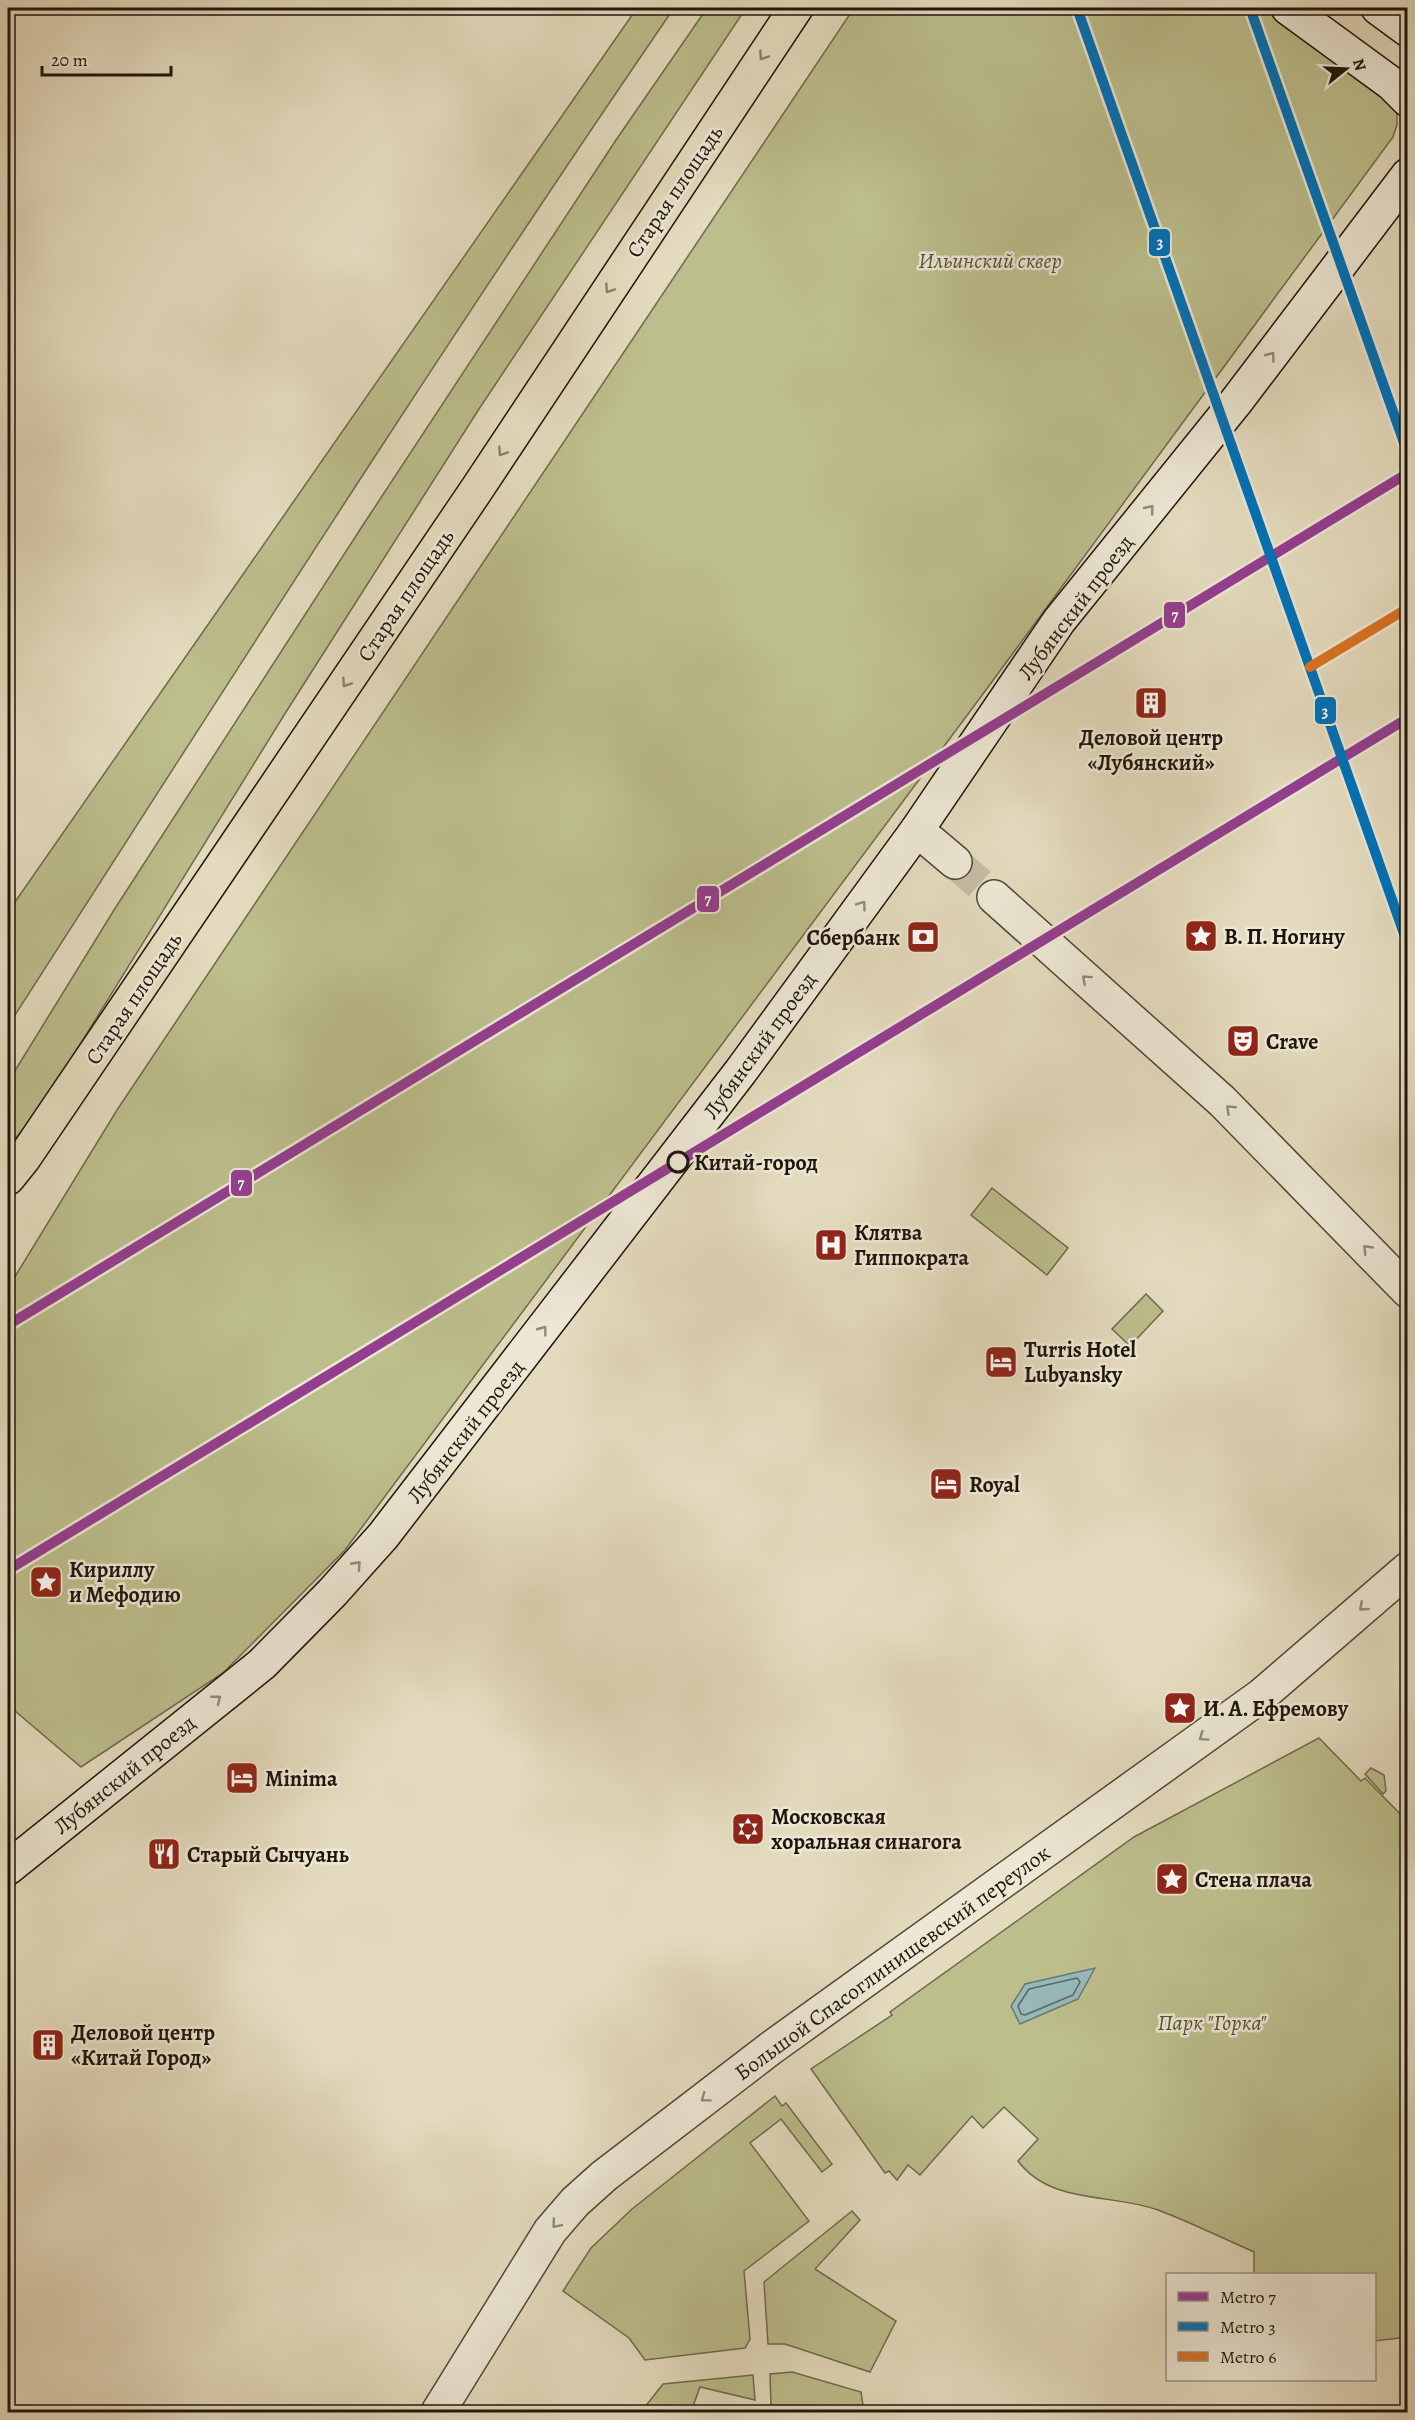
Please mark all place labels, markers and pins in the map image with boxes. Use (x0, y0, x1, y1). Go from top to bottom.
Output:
building icon: Деловой центр «Лубянский» (1133, 685, 1169, 721)
place label: Деловой центр «Лубянский» (1079, 723, 1223, 778)
place icon: В. П. Ногину (1183, 918, 1219, 954)
bank icon: Сбербанк (905, 919, 941, 955)
place label: В. П. Ногину (1224, 922, 1345, 952)
place label: Сбербанк (806, 923, 900, 953)
theatre icon: Crave (1225, 1023, 1261, 1059)
place label: Crave (1266, 1027, 1318, 1057)
place label: Китай-город (694, 1148, 818, 1178)
marker: Китай-город (667, 1151, 689, 1173)
place label: Клятва Гиппократа (854, 1218, 970, 1273)
hospital icon: Клятва Гиппократа (813, 1227, 849, 1263)
place label: Turris Hotel Lubyansky (1024, 1335, 1136, 1390)
hotel icon: Turris Hotel Lubyansky (983, 1344, 1019, 1380)
hotel icon: Royal (928, 1466, 964, 1502)
place label: Royal (969, 1470, 1020, 1500)
place label: Кириллу и Мефодию (69, 1555, 181, 1610)
place icon: Кириллу и Мефодию (28, 1564, 64, 1600)
place icon: И. А. Ефремову (1162, 1690, 1198, 1726)
place label: И. А. Ефремову (1203, 1694, 1349, 1724)
hotel icon: Minima (224, 1760, 260, 1796)
place label: Minima (265, 1764, 338, 1794)
place label: Московская хоральная синагога (771, 1802, 962, 1857)
synagogue icon: Московская хоральная синагога (730, 1811, 766, 1847)
restaurant icon: Старый Сычуань (146, 1836, 182, 1872)
place label: Старый Сычуань (187, 1840, 349, 1870)
place icon: Стена плача (1154, 1861, 1190, 1897)
place label: Стена плача (1195, 1865, 1313, 1895)
place label: Деловой центр «Китай Город» (71, 2018, 215, 2073)
building icon: Деловой центр «Китай Город» (30, 2027, 66, 2063)

